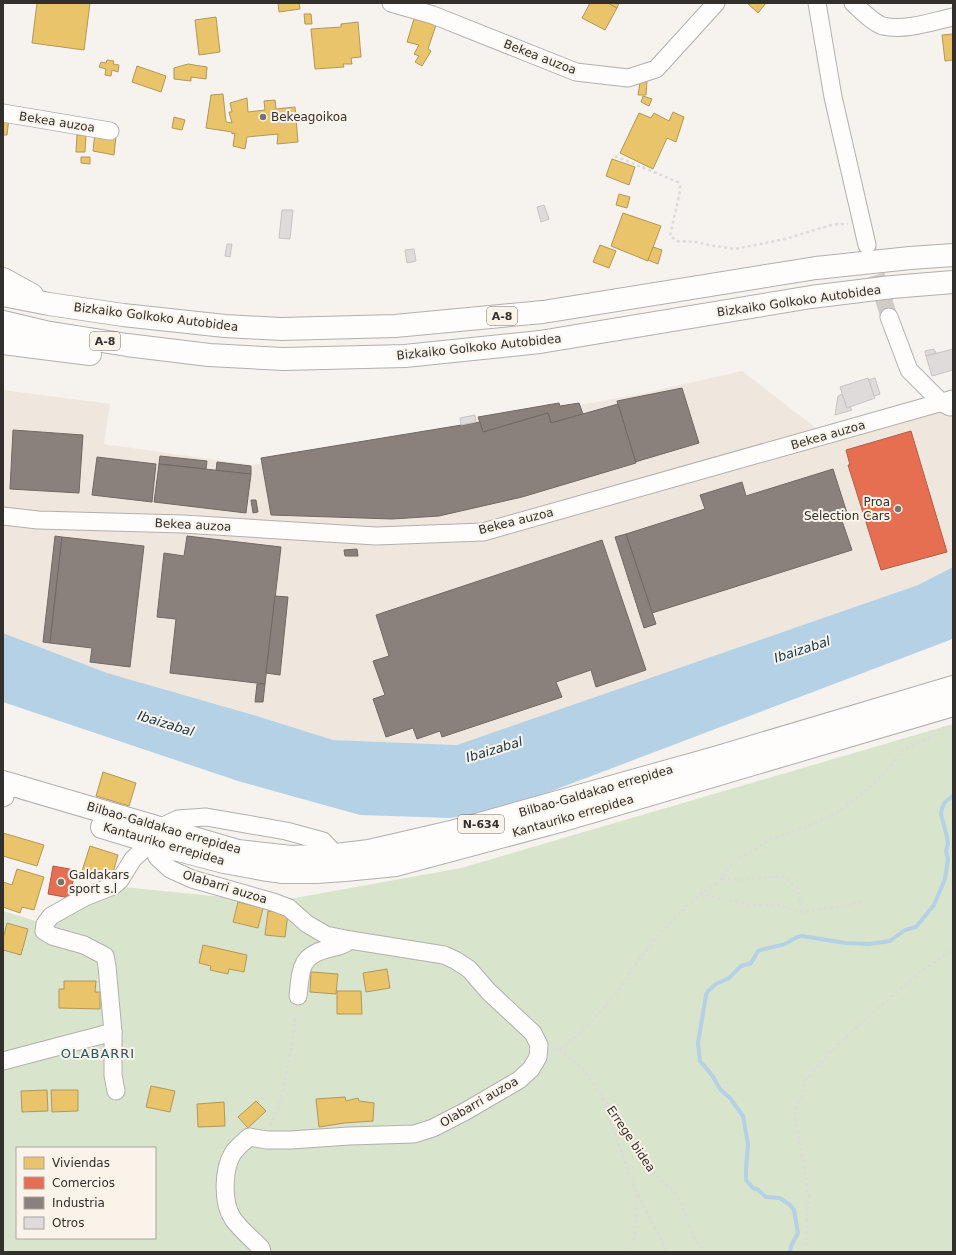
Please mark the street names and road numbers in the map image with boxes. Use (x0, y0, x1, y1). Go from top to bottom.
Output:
street label: Bekea auzoa (502, 37, 578, 77)
street label: Bekea auzoa (18, 109, 96, 135)
street label: Bizkaiko Golkoko Autobidea (716, 283, 882, 319)
street label: Bizkaiko Golkoko Autobidea (73, 300, 239, 334)
road number: A-8 (487, 307, 517, 325)
street label: Bizkaiko Golkoko Autobidea (396, 331, 562, 363)
road number: A-8 (90, 332, 120, 350)
street label: Bekea auzoa (789, 418, 867, 452)
street label: Bekea auzoa (477, 505, 555, 537)
street label: Bekea auzoa (154, 516, 232, 534)
street label: Bilbao-Galdakao errepidea (517, 762, 675, 820)
street label: Kantauriko errepidea (511, 792, 635, 840)
street label: Bilbao-Galdakao errepidea (85, 799, 243, 857)
road number: N-634 (458, 815, 504, 833)
street label: Kantauriko errepidea (102, 820, 226, 868)
street label: Olabarri auzoa (181, 867, 269, 907)
street label: Olabarri auzoa (437, 1074, 521, 1130)
street label: Errege bidea (604, 1103, 658, 1175)

